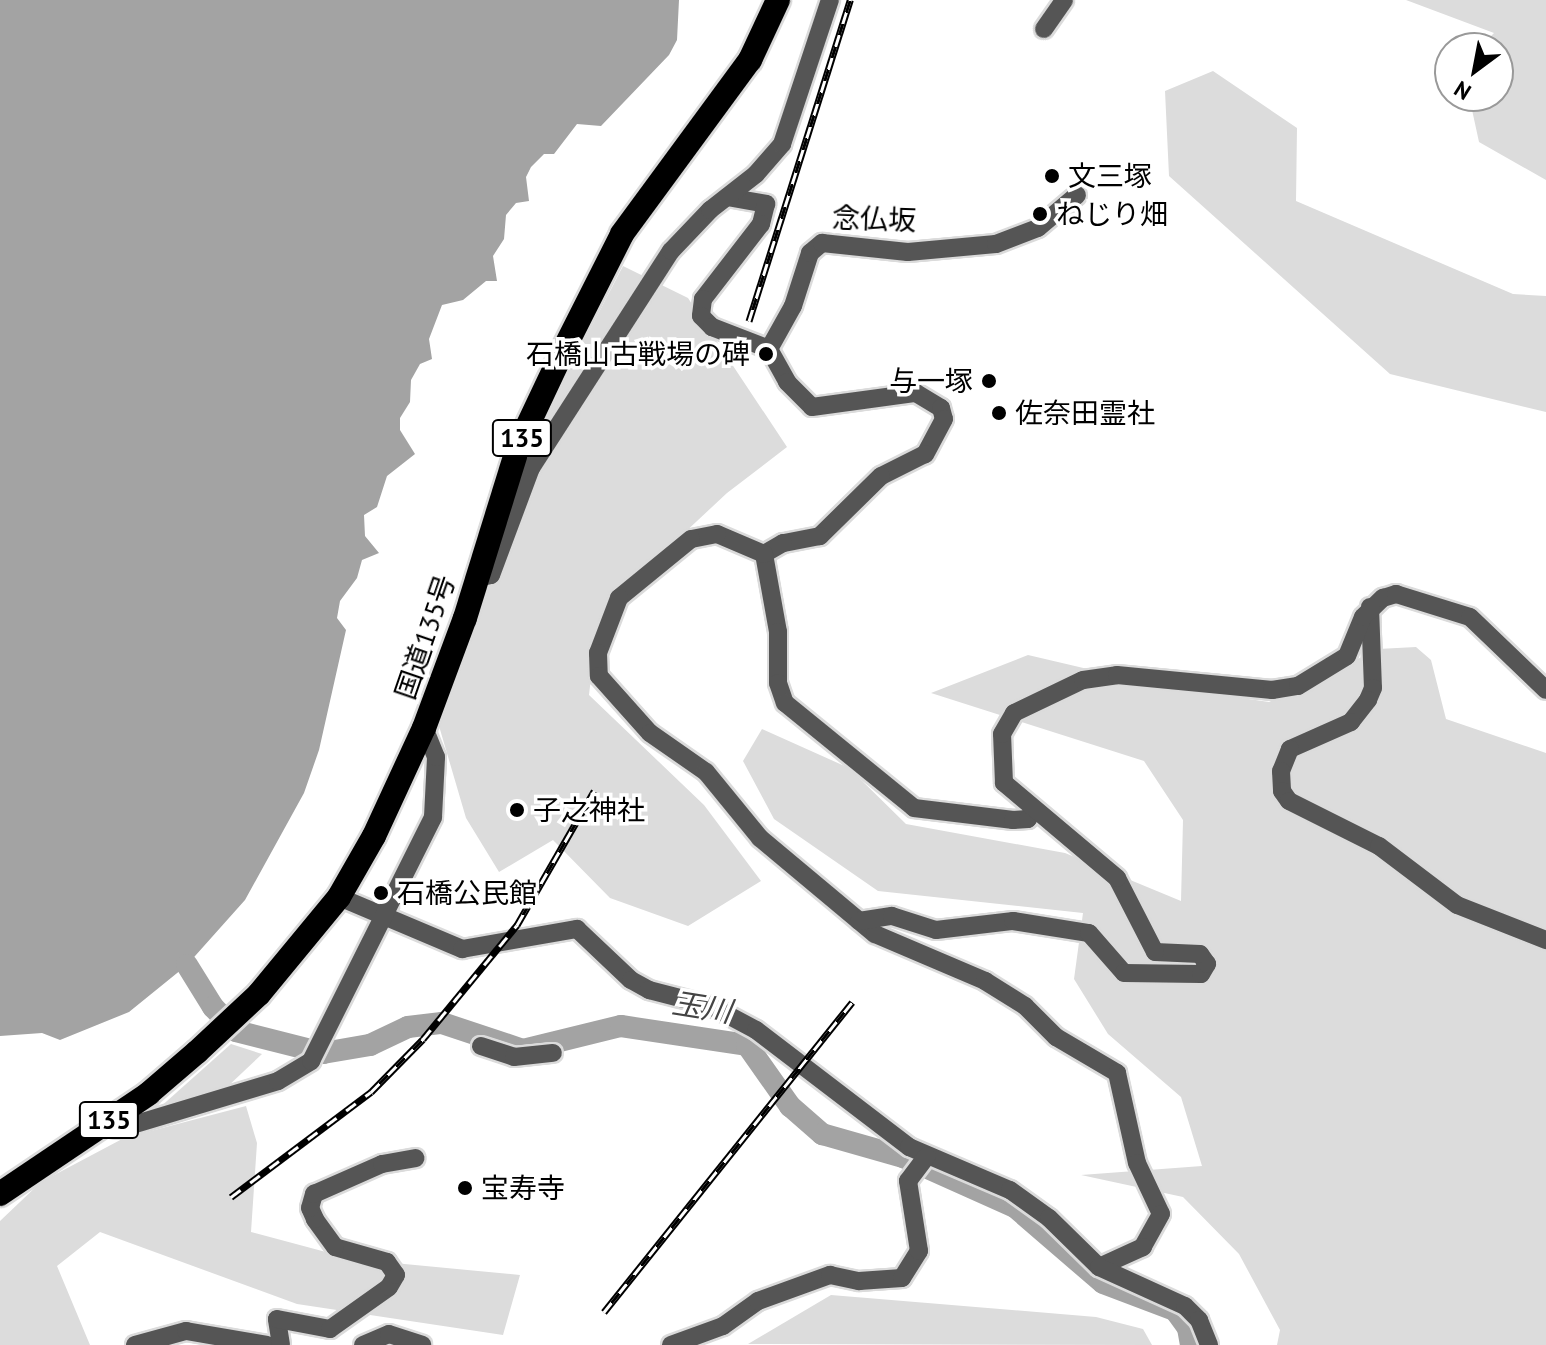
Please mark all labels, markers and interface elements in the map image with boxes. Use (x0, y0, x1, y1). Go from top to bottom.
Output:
north arrow (1434, 32, 1514, 112)
text: N (1449, 75, 1476, 106)
place label: 文三塚 (1068, 159, 1152, 193)
marker: 文三塚 (1043, 167, 1061, 185)
place label: ねじり畑 (1056, 197, 1168, 231)
street label: 念仏坂 (831, 201, 917, 237)
marker: ねじり畑 (1031, 205, 1049, 223)
place label: 石橋山古戦場の碑 (526, 337, 750, 371)
marker: 石橋山古戦場の碑 (757, 345, 775, 363)
place label: 与一塚 (889, 364, 973, 398)
marker: 与一塚 (980, 372, 998, 390)
place label: 佐奈田霊社 (1015, 396, 1155, 430)
marker: 佐奈田霊社 (990, 404, 1008, 422)
road number: 135 (490, 416, 554, 460)
street label: 国道135号 (388, 570, 462, 704)
place label: 子之神社 (533, 793, 645, 827)
marker: 子之神社 (508, 801, 526, 819)
place label: 石橋公民館 (397, 876, 537, 910)
marker: 石橋公民館 (372, 884, 390, 902)
water label: 玉川 (670, 985, 734, 1029)
road number: 135 (77, 1098, 141, 1142)
place label: 宝寿寺 (481, 1171, 565, 1205)
marker: 宝寿寺 (456, 1179, 474, 1197)

